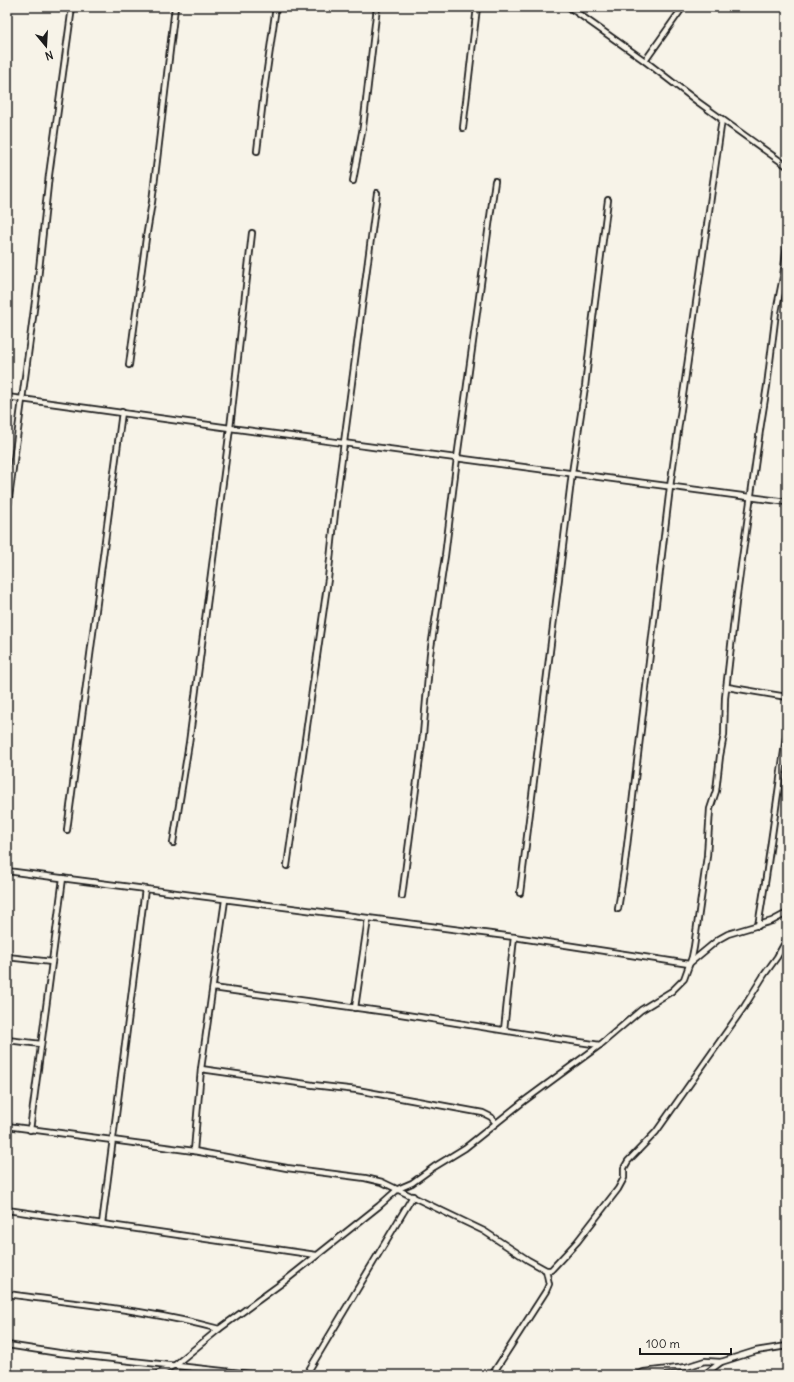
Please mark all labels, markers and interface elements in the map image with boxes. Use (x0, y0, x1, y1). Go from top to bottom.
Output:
north arrow (26, 26, 66, 66)
text: N (43, 48, 55, 63)
scale bar (640, 1330, 731, 1356)
text: 100 m (646, 1336, 680, 1351)

